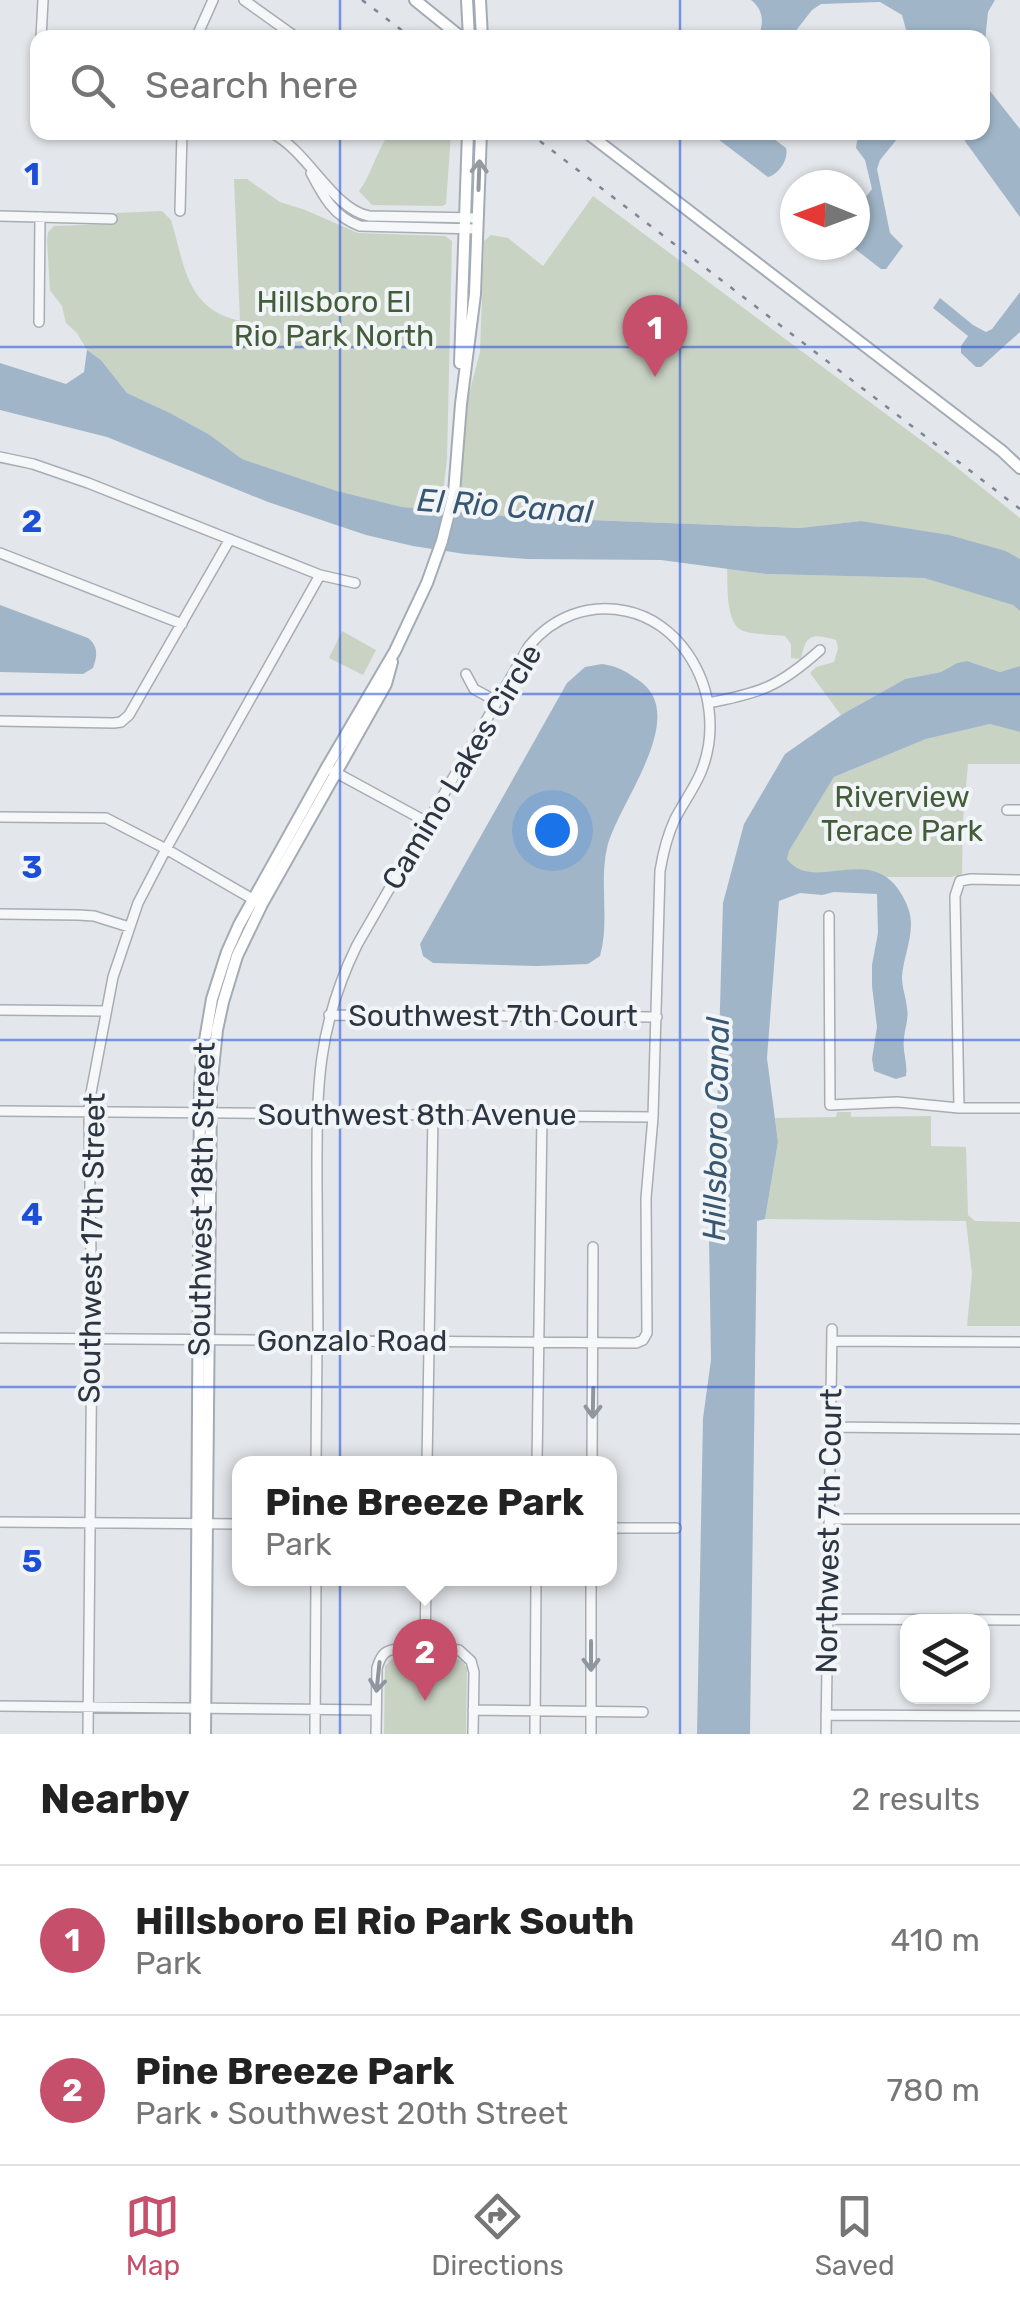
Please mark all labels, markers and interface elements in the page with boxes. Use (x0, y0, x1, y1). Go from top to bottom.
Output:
search box (30, 30, 990, 140)
icon: search (65, 58, 120, 113)
text: Search here (145, 62, 358, 108)
text: 1 (24, 155, 40, 193)
one-way arrow (470, 160, 489, 192)
north arrow (780, 170, 870, 260)
park label: Hillsboro El Rio Park North (234, 284, 434, 354)
pin: 1 (622, 294, 688, 377)
water label: El Rio Canal (416, 481, 595, 531)
text: 2 (22, 502, 42, 540)
street label: Camino Lakes Circle (374, 638, 550, 896)
park label: Riverview Terace Park (821, 779, 984, 849)
your location (527, 805, 578, 856)
text: 3 (21, 848, 43, 886)
street label: Southwest 7th Court (348, 998, 638, 1034)
water label: Hillsboro Canal (695, 1015, 737, 1241)
street label: Southwest 18th Street (181, 1041, 223, 1357)
street label: Southwest 17th Street (71, 1092, 113, 1404)
street label: Southwest 8th Avenue (257, 1097, 577, 1133)
text: 4 (21, 1195, 43, 1233)
street label: Gonzalo Road (257, 1323, 447, 1359)
one-way arrow (583, 1387, 602, 1419)
street label: Northwest 7th Court (809, 1388, 849, 1674)
popup (232, 1456, 617, 1586)
text: Pine Breeze Park (265, 1479, 584, 1525)
text: Park (265, 1525, 331, 1563)
text: 5 (22, 1542, 42, 1580)
map controls (900, 1614, 990, 1704)
button: layers (900, 1614, 990, 1704)
pin: 2 (392, 1618, 458, 1701)
one-way arrow (582, 1640, 600, 1672)
one-way arrow (368, 1660, 387, 1693)
text: Nearby (40, 1774, 190, 1824)
text: 2 results (851, 1780, 980, 1818)
text: Hillsboro El Rio Park South (135, 1898, 635, 1944)
text: 1 (65, 1921, 80, 1959)
text: 410 m (890, 1921, 980, 1959)
text: Park (135, 1944, 202, 1982)
text: Pine Breeze Park (135, 2048, 454, 2094)
text: 2 (62, 2071, 83, 2109)
text: 780 m (887, 2071, 980, 2109)
text: Park · Southwest 20th Street (135, 2094, 568, 2132)
tab: Map (125, 2189, 180, 2282)
tab: Directions (431, 2189, 564, 2282)
tab: Saved (815, 2189, 895, 2282)

